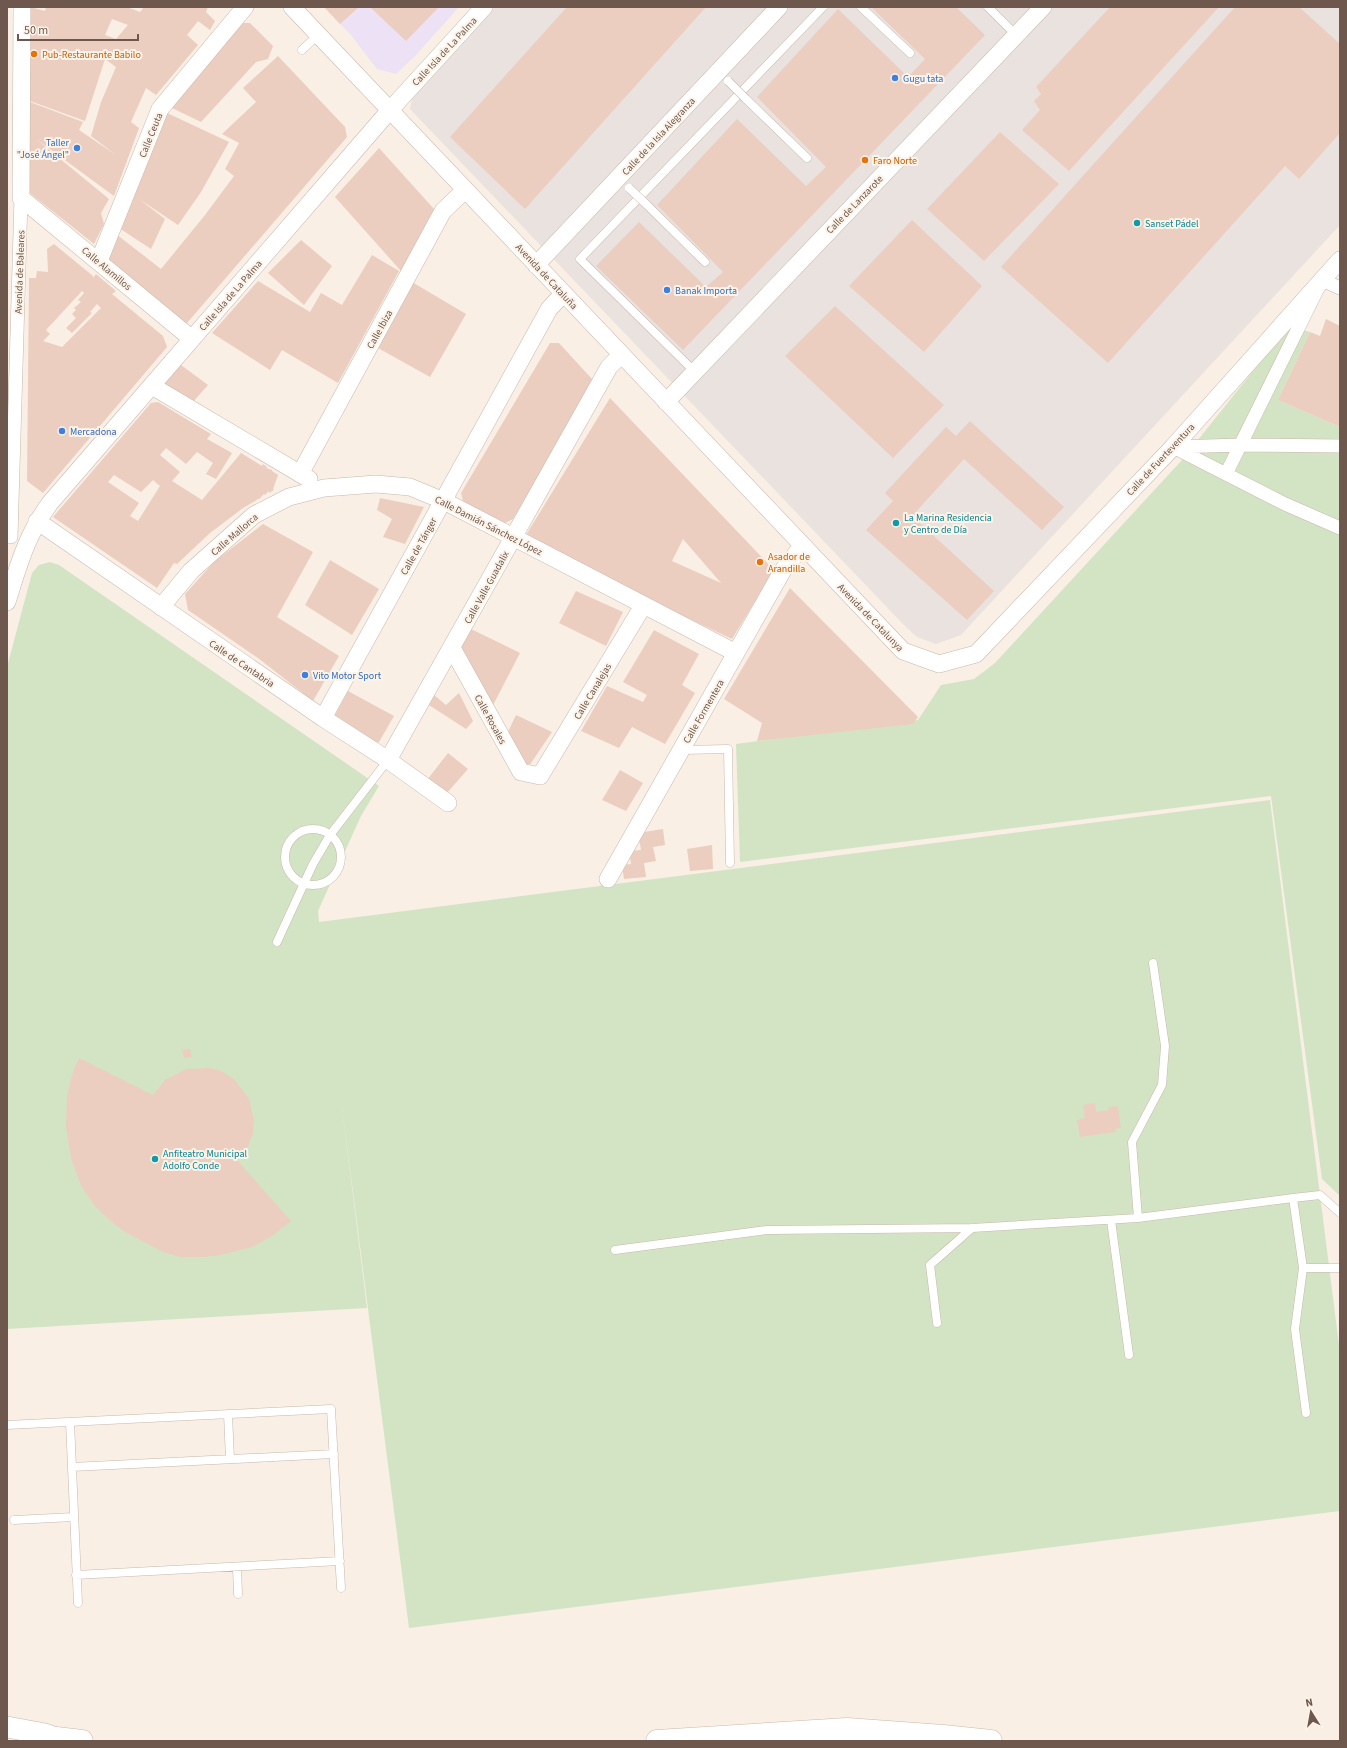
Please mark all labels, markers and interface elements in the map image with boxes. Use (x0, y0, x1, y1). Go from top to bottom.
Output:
street label: Calle Isla de La Palma (409, 14, 480, 89)
scale bar (18, 16, 138, 42)
text: 50 m (24, 22, 48, 39)
place label: Pub-Restaurante Babilo (42, 48, 141, 62)
marker: Pub-Restaurante Babilo (29, 49, 39, 59)
place label: Gugu tata (903, 72, 943, 86)
marker: Gugu tata (890, 73, 900, 83)
street label: Calle de la Isla Alegranza (619, 95, 699, 179)
street label: Calle Ceuta (136, 111, 166, 160)
place label: Taller "José Ángel" (17, 136, 70, 162)
marker: Taller "José Ángel" (72, 143, 82, 153)
place label: Faro Norte (873, 154, 917, 168)
marker: Faro Norte (860, 155, 870, 165)
street label: Calle de Lanzarote (823, 172, 886, 237)
place label: Sanset Pádel (1145, 217, 1199, 231)
marker: Sanset Pádel (1132, 218, 1142, 228)
street label: Avenida de Baleares (12, 230, 28, 314)
street label: Avenida de Cataluña (512, 241, 580, 313)
street label: Calle Alamillos (78, 244, 134, 294)
street label: Calle Isla de La Palma (196, 257, 265, 334)
place label: Banak Importa (675, 284, 737, 298)
marker: Banak Importa (662, 285, 672, 295)
street label: Calle Ibiza (363, 308, 396, 351)
street label: Calle de Fuerteventura (1123, 420, 1198, 499)
place label: Mercadona (70, 425, 117, 439)
marker: Mercadona (57, 426, 67, 436)
street label: Calle Damián Sánchez López (432, 493, 545, 559)
street label: Calle Mallorca (208, 510, 261, 559)
place label: La Marina Residencia y Centro de Día (904, 511, 992, 537)
street label: Calle de Tánger (397, 515, 441, 578)
marker: La Marina Residencia y Centro de Día (891, 518, 901, 528)
street label: Calle Valle Guadalix (461, 548, 513, 627)
place label: Asador de Arandilla (768, 550, 810, 576)
marker: Asador de Arandilla (755, 557, 765, 567)
street label: Avenida de Catalunya (834, 581, 906, 655)
street label: Calle de Cantabria (206, 637, 277, 691)
street label: Calle Canalejas (571, 661, 615, 722)
place label: Vito Motor Sport (313, 669, 382, 683)
marker: Vito Motor Sport (300, 670, 310, 680)
street label: Calle Formentera (680, 677, 728, 746)
street label: Calle Rosales (471, 692, 510, 747)
place label: Anfiteatro Municipal Adolfo Conde (163, 1147, 248, 1173)
marker: Anfiteatro Municipal Adolfo Conde (150, 1154, 160, 1164)
north arrow (1291, 1692, 1331, 1732)
text: N (1304, 1695, 1314, 1711)

